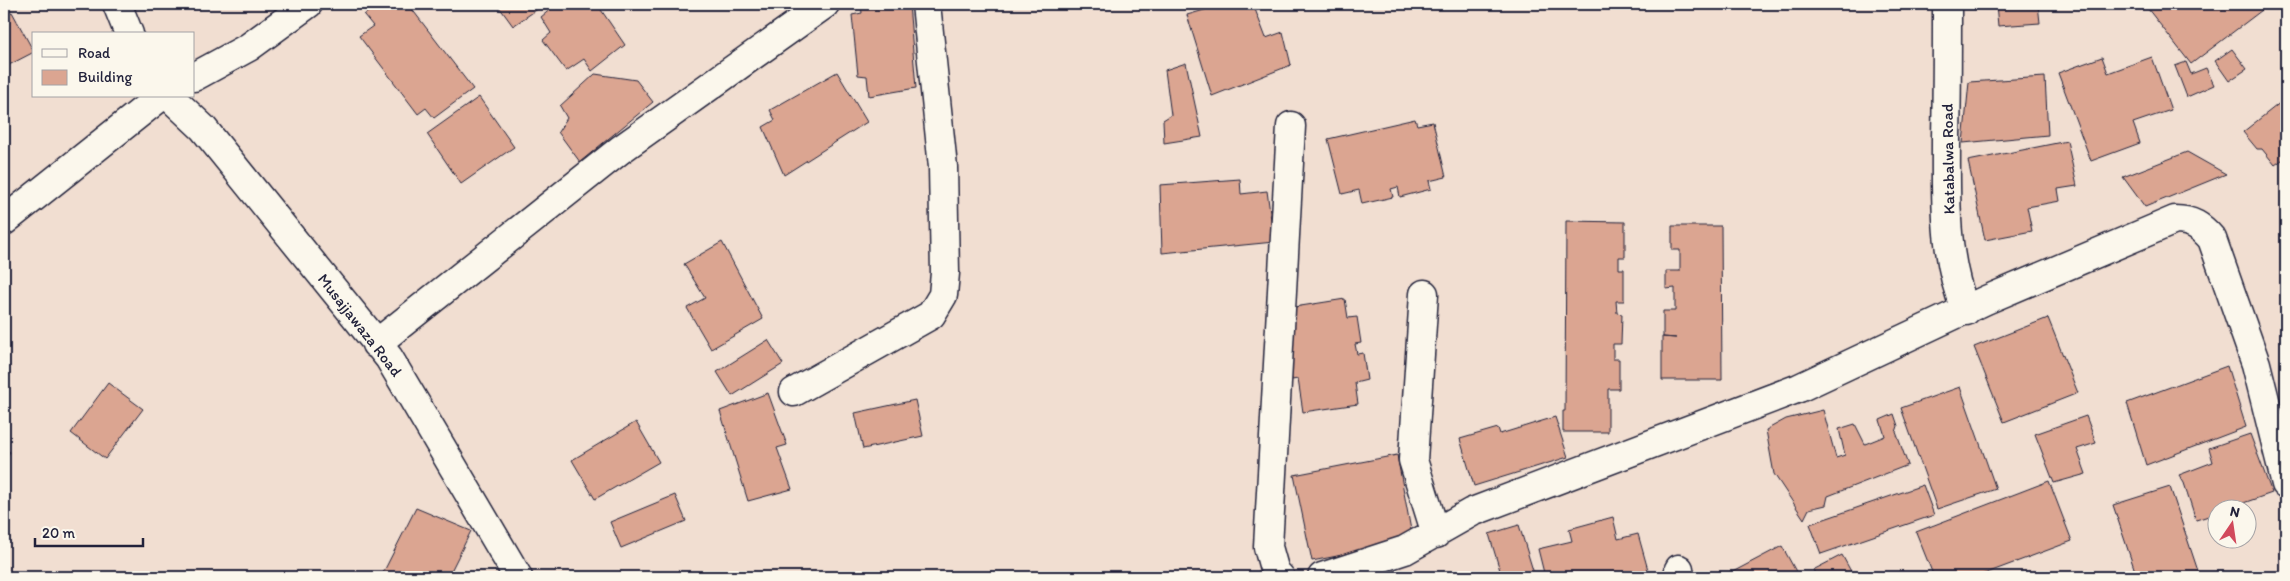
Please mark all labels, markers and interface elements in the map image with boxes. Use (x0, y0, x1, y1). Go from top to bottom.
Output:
legend (32, 32, 195, 98)
text: Road (78, 44, 111, 62)
text: Building (78, 68, 132, 86)
street label: Katabalwa Road (1938, 103, 1958, 215)
street label: Musajjawaza Road (314, 270, 406, 380)
north arrow (2208, 498, 2258, 548)
text: N (2228, 502, 2241, 521)
scale bar (35, 516, 142, 548)
text: 20 m (42, 524, 76, 542)

